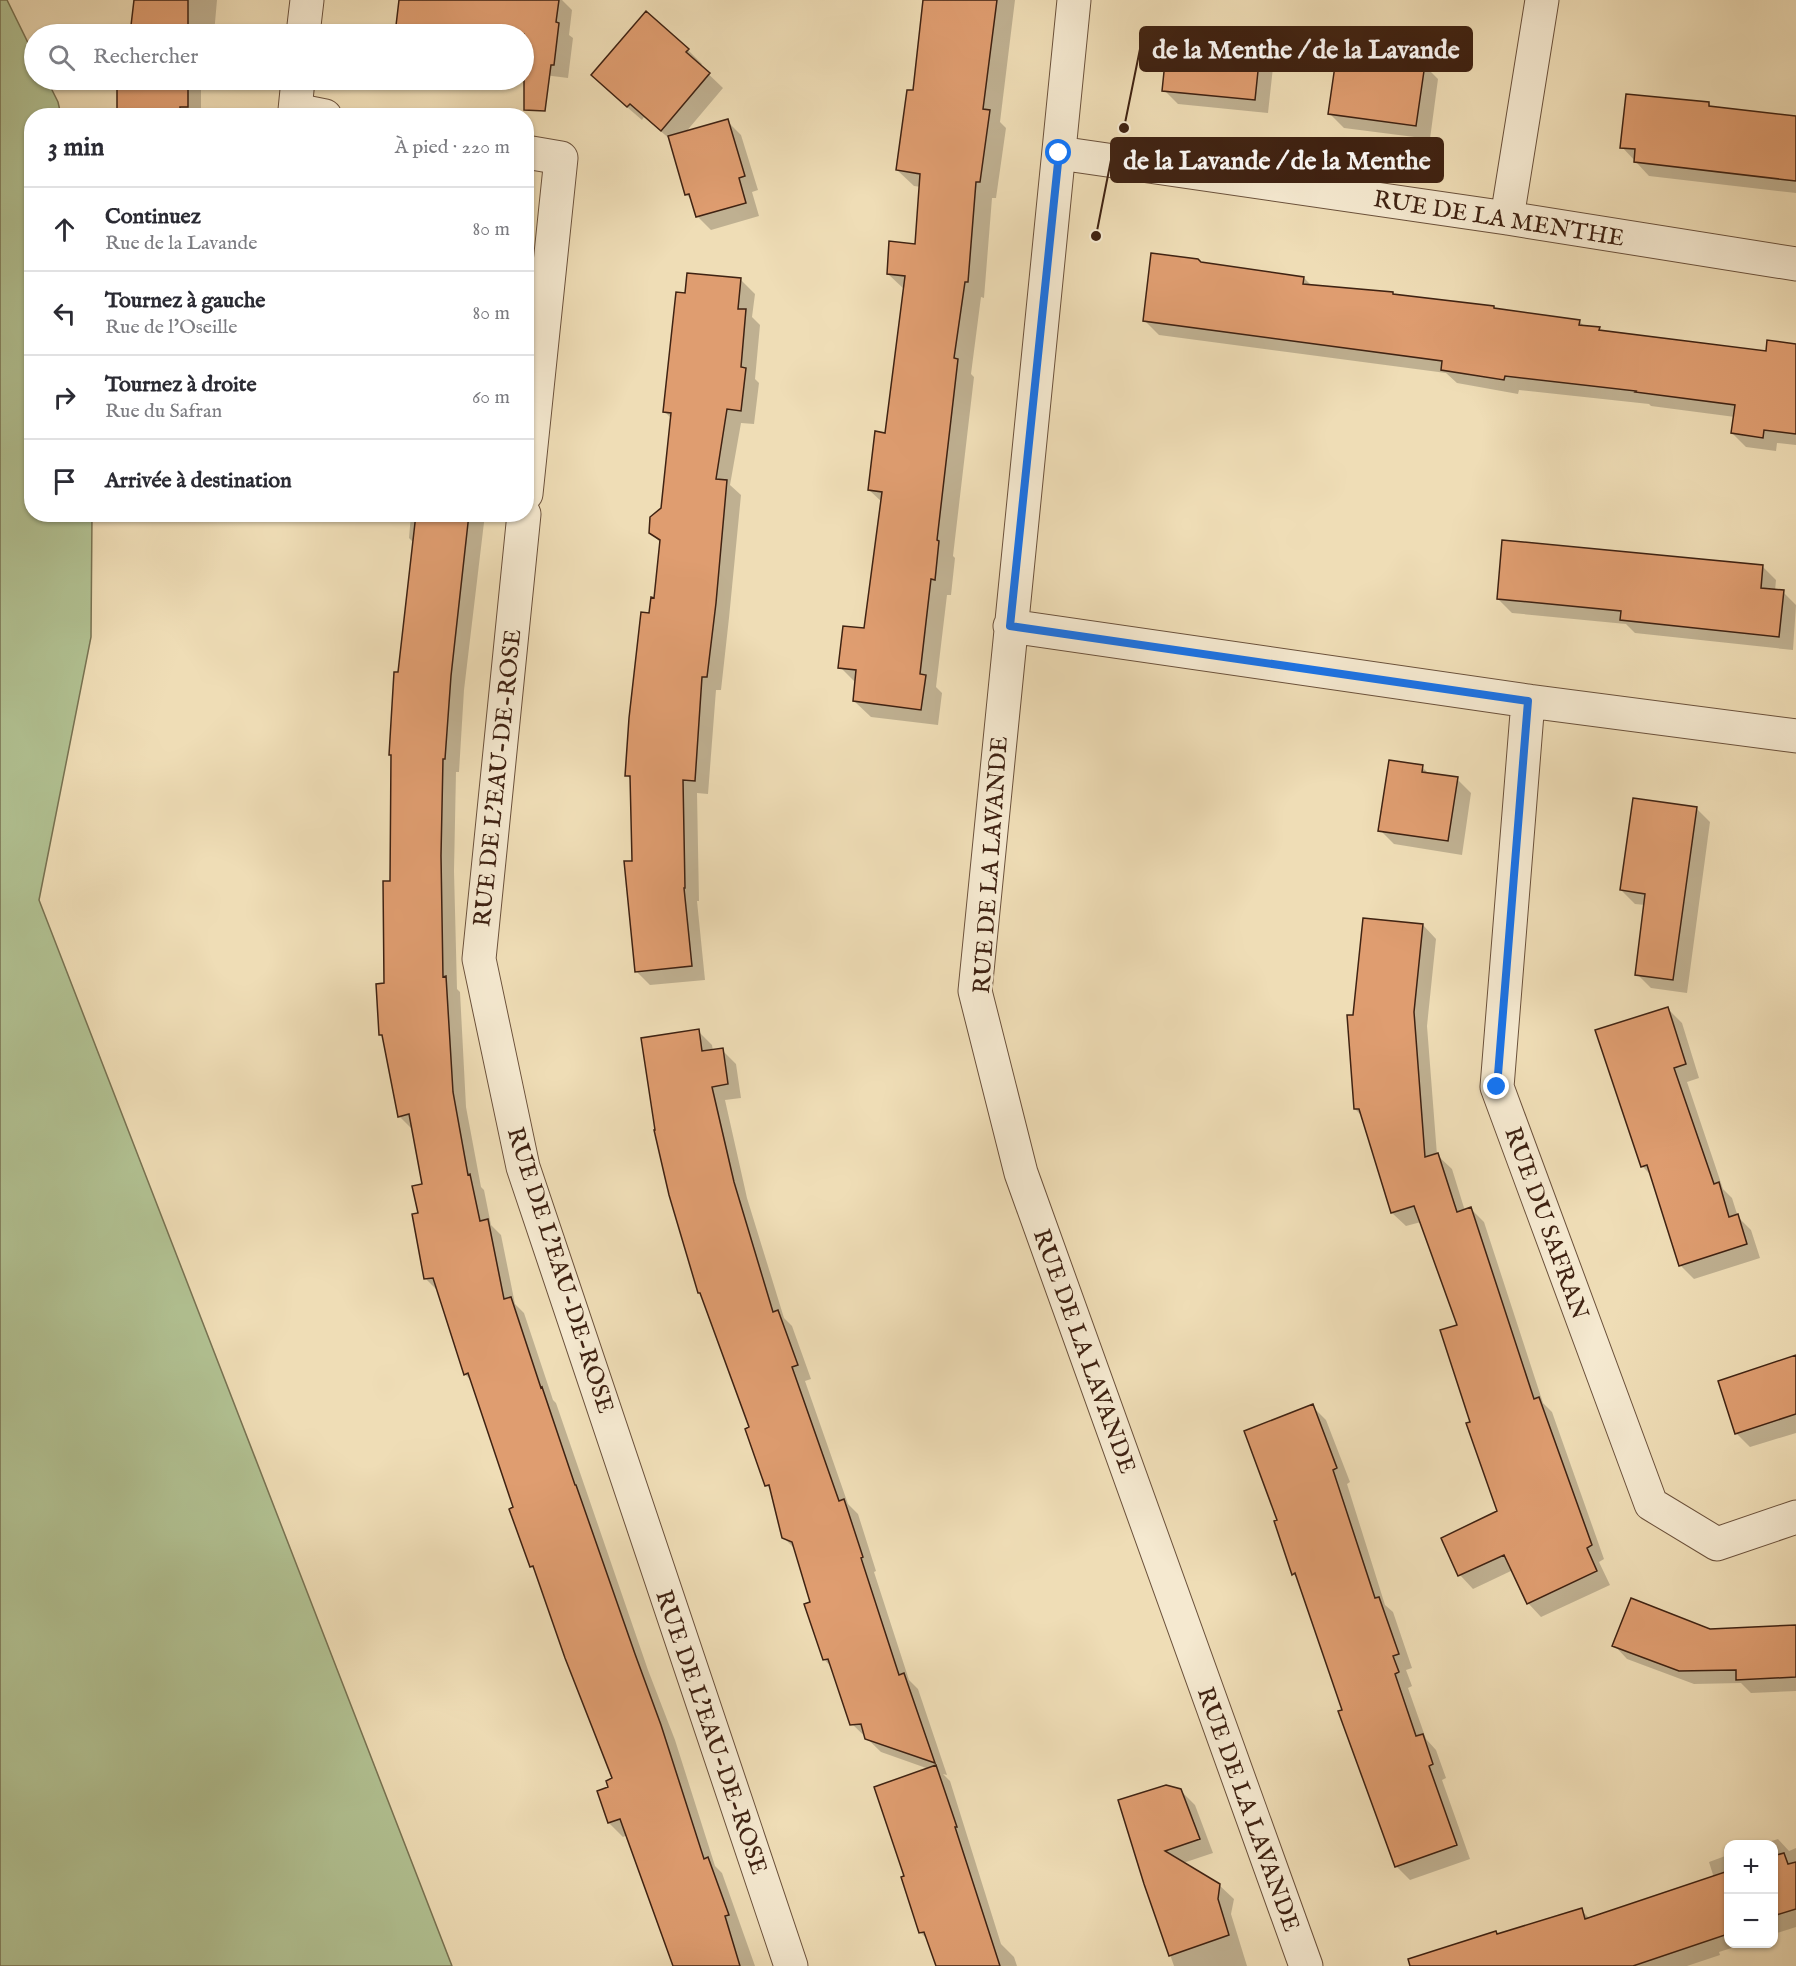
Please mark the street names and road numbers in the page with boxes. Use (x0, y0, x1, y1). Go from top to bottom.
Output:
street label: RUE DE LA MENTHE (1371, 184, 1626, 255)
street label: RUE DE L'EAU-DE-ROSE (467, 628, 530, 929)
street label: RUE DE LA LAVANDE (967, 735, 1016, 995)
street label: RUE DE L'EAU-DE-ROSE (499, 1123, 621, 1418)
street label: RUE DU SAFRAN (1496, 1123, 1595, 1324)
street label: RUE DE LA LAVANDE (1025, 1225, 1142, 1478)
street label: RUE DE L'EAU-DE-ROSE (647, 1586, 774, 1879)
street label: RUE DE LA LAVANDE (1189, 1683, 1306, 1936)

